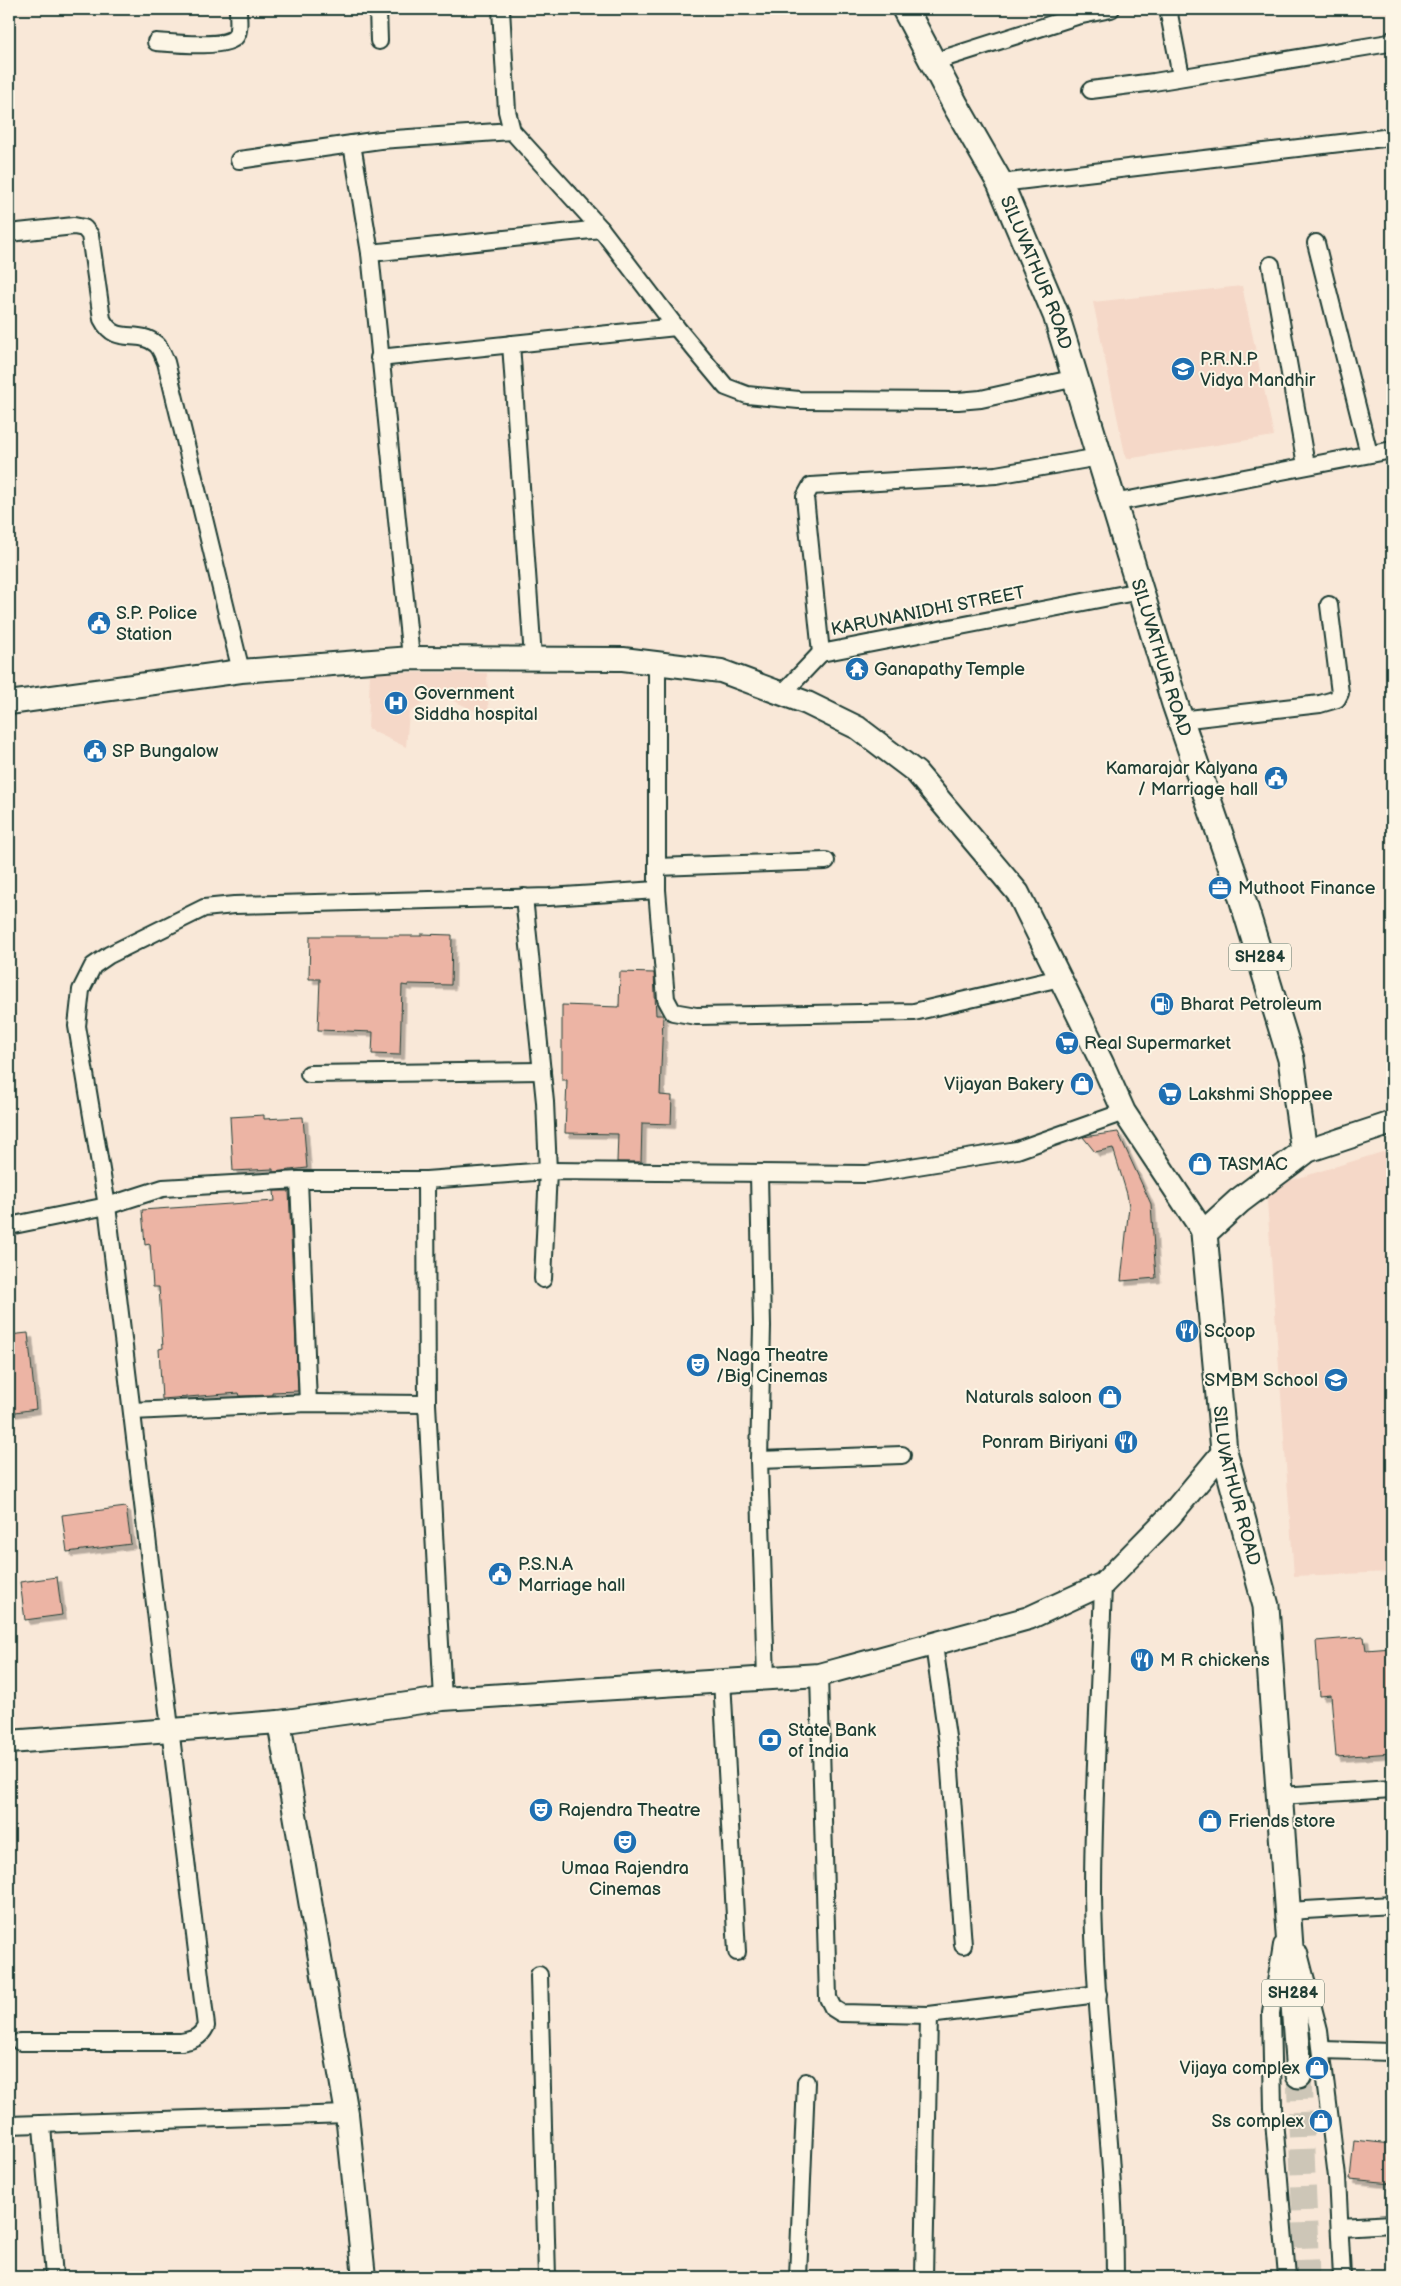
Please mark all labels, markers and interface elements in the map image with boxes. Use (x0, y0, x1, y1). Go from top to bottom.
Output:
street label: SILUVATHUR ROAD (996, 193, 1076, 352)
place label: P.R.N.P Vidya Mandhir (1200, 349, 1316, 391)
school or university icon: P.R.N.P Vidya Mandhir (1170, 356, 1196, 382)
street label: SILUVATHUR ROAD (1127, 576, 1196, 739)
street label: KARUNANIDHI STREET (829, 582, 1027, 640)
place label: S.P. Police Station (116, 603, 197, 645)
public building icon: S.P. Police Station (86, 610, 112, 636)
temple icon: Ganapathy Temple (844, 656, 870, 682)
place label: Ganapathy Temple (874, 659, 1025, 680)
place label: Government Siddha hospital (414, 683, 538, 725)
hospital icon: Government Siddha hospital (383, 690, 409, 716)
public building icon: SP Bungalow (82, 738, 108, 764)
place label: SP Bungalow (112, 741, 218, 762)
place label: Kamarajar Kalyana / Marriage hall (1105, 758, 1258, 800)
public building icon: Kamarajar Kalyana / Marriage hall (1263, 765, 1289, 791)
office icon: Muthoot Finance (1207, 875, 1233, 901)
place label: Muthoot Finance (1238, 878, 1376, 899)
road number: SH284 (1229, 944, 1291, 970)
fuel station icon: Bharat Petroleum (1149, 991, 1175, 1017)
place label: Bharat Petroleum (1180, 994, 1322, 1015)
supermarket icon: Real Supermarket (1054, 1030, 1080, 1056)
place label: Real Supermarket (1084, 1033, 1231, 1054)
shop icon: Vijayan Bakery (1069, 1071, 1095, 1097)
place label: Vijayan Bakery (944, 1074, 1065, 1095)
supermarket icon: Lakshmi Shoppee (1157, 1081, 1183, 1107)
place label: Lakshmi Shoppee (1188, 1084, 1333, 1105)
shop icon: TASMAC (1187, 1151, 1213, 1177)
place label: TASMAC (1218, 1154, 1288, 1175)
restaurant icon: Scoop (1174, 1318, 1200, 1344)
place label: Scoop (1204, 1321, 1255, 1342)
place label: Naga Theatre /Big Cinemas (716, 1345, 828, 1387)
theatre icon: Naga Theatre /Big Cinemas (685, 1352, 711, 1378)
school or university icon: SMBM School (1323, 1367, 1349, 1393)
place label: SMBM School (1204, 1370, 1318, 1391)
shop icon: Naturals saloon (1097, 1384, 1123, 1410)
place label: Naturals saloon (965, 1387, 1092, 1408)
street label: SILUVATHUR ROAD (1209, 1405, 1265, 1568)
restaurant icon: Ponram Biriyani (1113, 1429, 1139, 1455)
place label: Ponram Biriyani (981, 1432, 1108, 1453)
place label: P.S.N.A Marriage hall (518, 1554, 625, 1596)
public building icon: P.S.N.A Marriage hall (487, 1561, 513, 1587)
restaurant icon: M R chickens (1129, 1647, 1155, 1673)
place label: M R chickens (1160, 1650, 1270, 1671)
place label: State Bank of India (788, 1720, 876, 1762)
bank icon: State Bank of India (757, 1727, 783, 1753)
theatre icon: Rajendra Theatre (528, 1797, 554, 1823)
place label: Rajendra Theatre (558, 1800, 701, 1821)
shop icon: Friends store (1197, 1808, 1223, 1834)
place label: Friends store (1228, 1811, 1336, 1832)
theatre icon: Umaa Rajendra Cinemas (612, 1829, 638, 1855)
place label: Umaa Rajendra Cinemas (561, 1858, 689, 1900)
road number: SH284 (1262, 1980, 1324, 2006)
shop icon: Vijaya complex (1304, 2055, 1330, 2081)
place label: Vijaya complex (1180, 2058, 1301, 2079)
shop icon: Ss complex (1308, 2108, 1334, 2134)
place label: Ss complex (1211, 2111, 1305, 2132)

